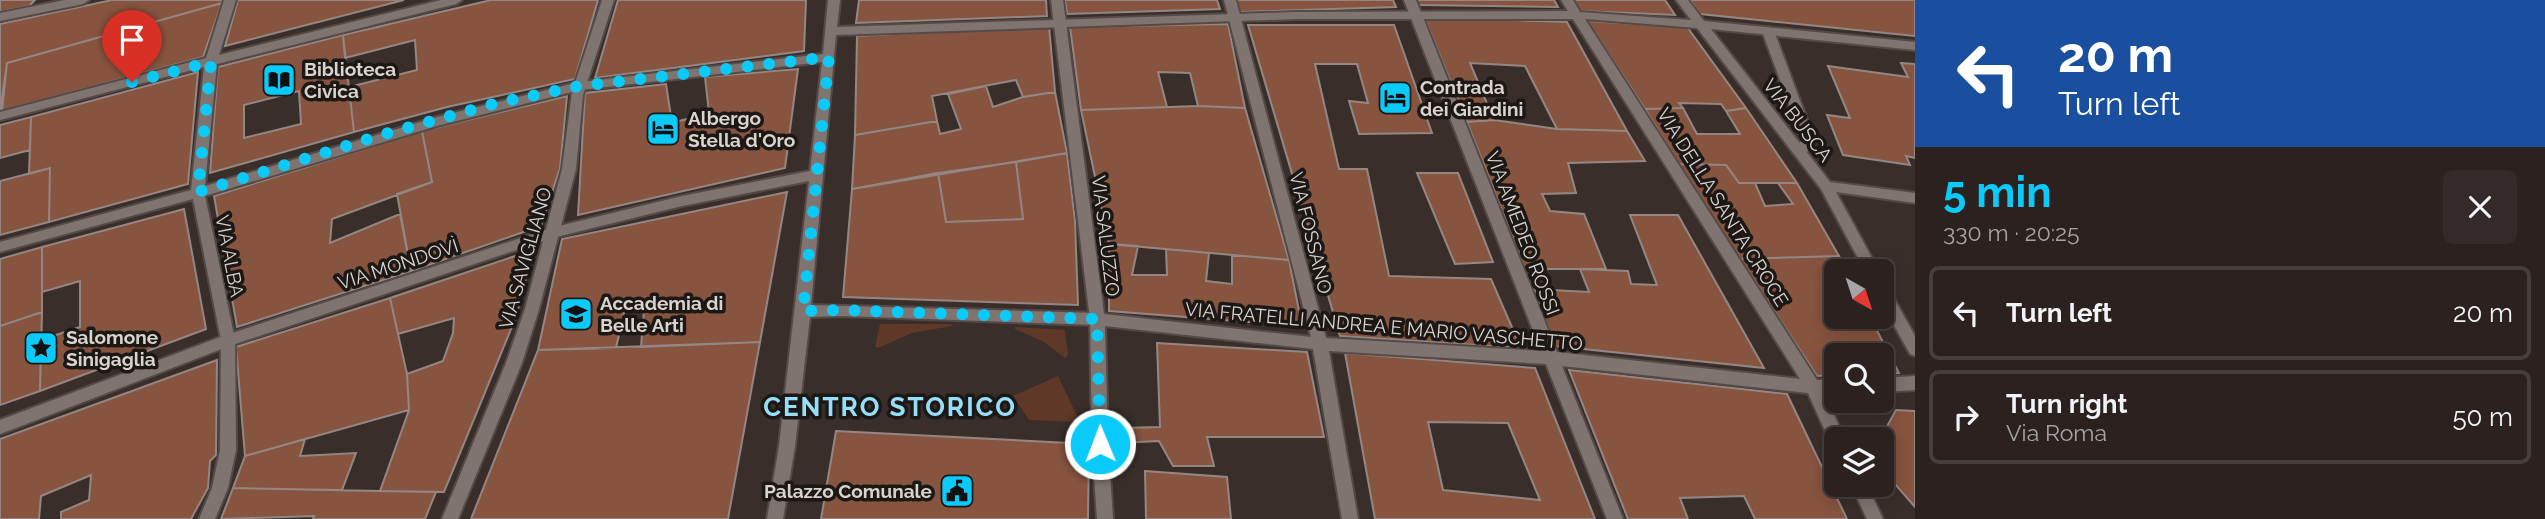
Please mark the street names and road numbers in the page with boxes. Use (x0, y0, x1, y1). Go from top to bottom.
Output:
street label: VIA BUSCA (1759, 74, 1837, 166)
street label: VIA DELLA SANTA CROCE (1653, 104, 1793, 310)
street label: VIA AMEDEO ROSSI (1482, 148, 1564, 318)
street label: VIA FOSSANO (1285, 170, 1337, 296)
street label: VIA SALUZZO (1088, 174, 1124, 298)
street label: VIA SAVIGLIANO (494, 185, 556, 331)
street label: VIA ALBA (211, 213, 249, 299)
street label: VIA MONDOVÌ (335, 234, 461, 294)
street label: VIA FRATELLI ANDREA E MARIO VASCHETTO (1184, 298, 1584, 354)

